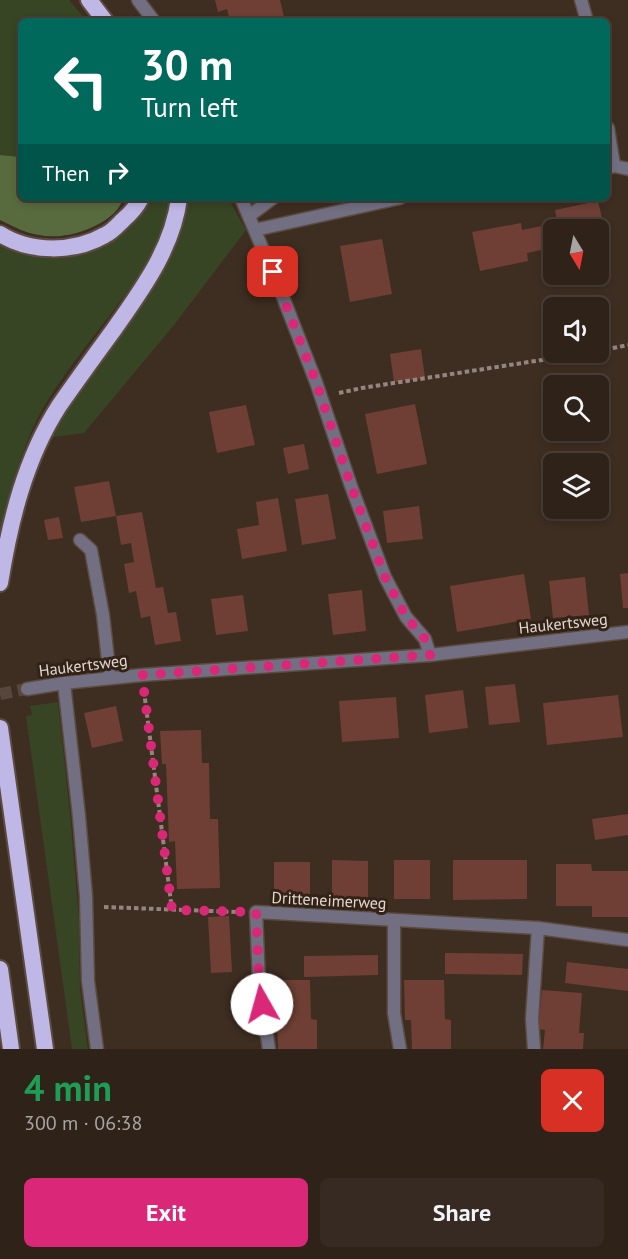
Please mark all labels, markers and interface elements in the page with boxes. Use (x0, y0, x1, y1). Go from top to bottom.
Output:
text: 30 m (141, 37, 233, 92)
icon: left (42, 42, 120, 120)
text: Turn left (141, 90, 238, 124)
icon: right (101, 156, 134, 189)
text: Then (42, 159, 89, 187)
north arrow (543, 219, 609, 285)
map controls (543, 219, 609, 519)
pin (247, 246, 298, 297)
icon: arrive (256, 255, 289, 288)
button: sound (543, 297, 609, 363)
button: search (543, 375, 609, 441)
button: layers (543, 453, 609, 519)
street label: Haukertsweg (518, 608, 608, 638)
street label: Haukertsweg (38, 650, 128, 680)
street label: Dritteneimerweg (271, 887, 387, 913)
position arrow (230, 972, 294, 1036)
text: 4 min (24, 1064, 112, 1111)
button: close (541, 1069, 604, 1132)
text: 300 m · 06:38 (24, 1110, 142, 1136)
button: Exit (24, 1178, 308, 1247)
button: Share (320, 1178, 604, 1247)

